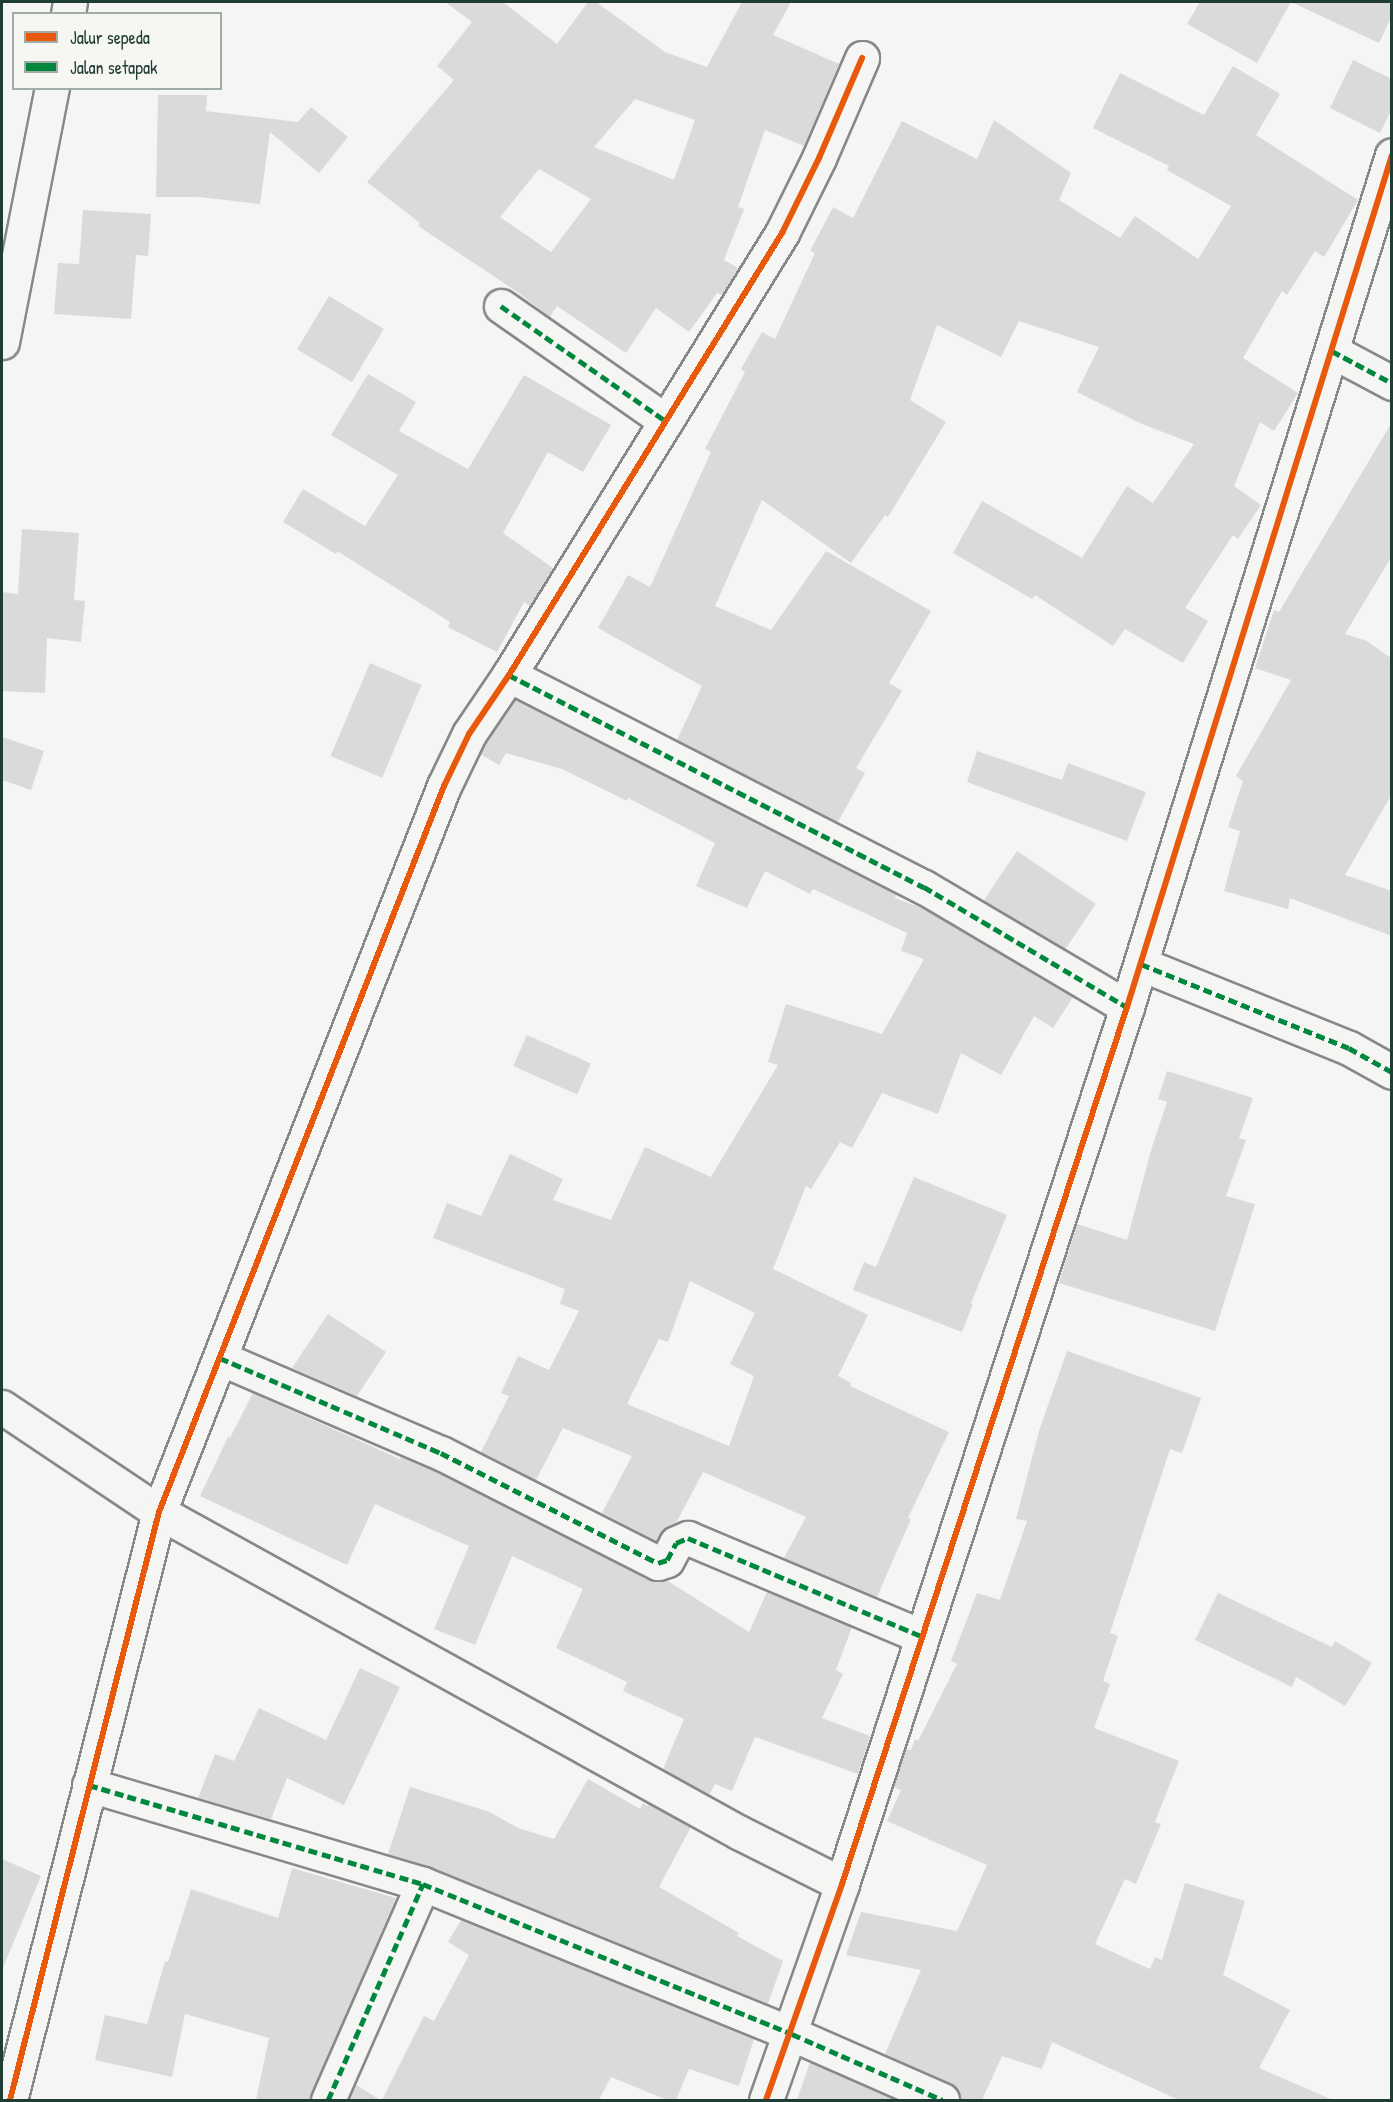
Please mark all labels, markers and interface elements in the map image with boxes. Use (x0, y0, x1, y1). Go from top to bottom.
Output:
legend (12, 12, 222, 90)
text: Jalur sepeda (70, 25, 150, 50)
text: Jalan setapak (70, 55, 157, 80)

